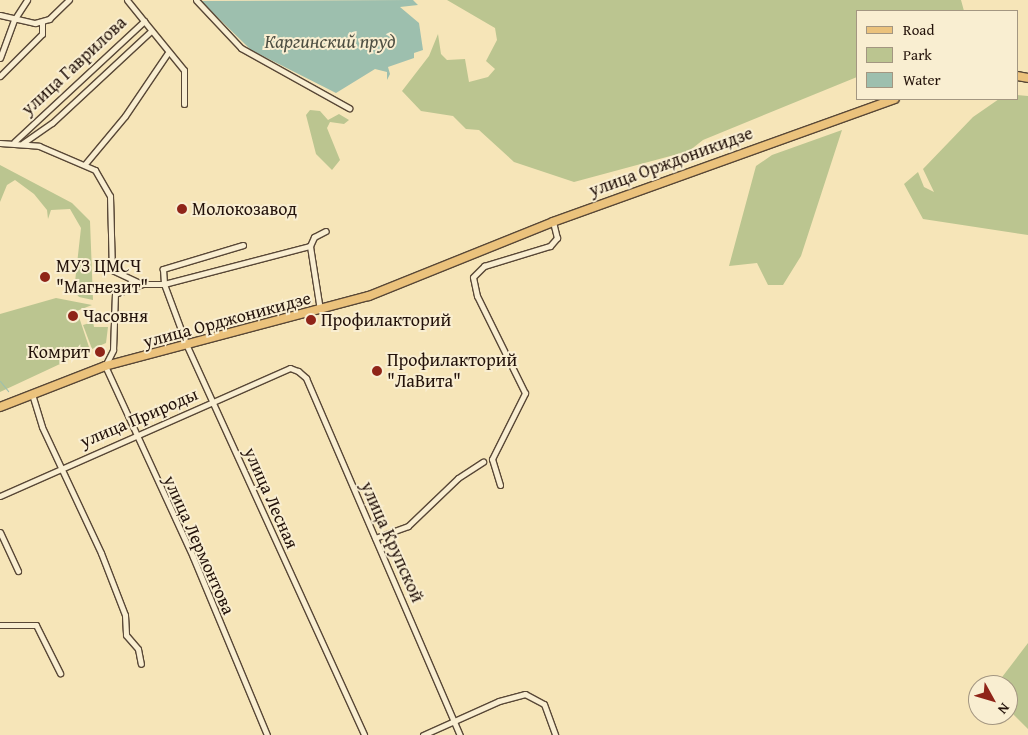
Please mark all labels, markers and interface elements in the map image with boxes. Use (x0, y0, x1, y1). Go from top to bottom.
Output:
legend (856, 10, 1018, 100)
street label: улица Гаврилова (17, 12, 131, 120)
text: Road (903, 19, 934, 40)
water label: Каргинский пруд (265, 31, 395, 53)
text: Park (903, 44, 932, 65)
text: Water (903, 69, 941, 90)
street label: улица Орждоникидзе (586, 122, 756, 202)
place label: Молокозавод (192, 198, 297, 220)
marker: Молокозавод (176, 203, 188, 215)
place label: МУЗ ЦМСЧ "Магнезит" (56, 256, 148, 298)
marker: МУЗ ЦМСЧ "Магнезит" (38, 270, 52, 284)
street label: улица Орджоникидзе (141, 287, 313, 353)
place label: Часовня (83, 305, 148, 327)
place label: Профилакторий (321, 309, 451, 331)
marker: Часовня (67, 310, 79, 322)
marker: Профилакторий (305, 314, 317, 326)
place label: Комрит (28, 341, 90, 363)
marker: Комрит (94, 346, 106, 358)
place label: Профилакторий "ЛаВита" (387, 350, 517, 392)
marker: Профилакторий "ЛаВита" (371, 365, 383, 377)
street label: улица Природы (77, 383, 201, 453)
street label: улица Лесная (239, 444, 303, 552)
street label: улица Лермонтова (159, 472, 239, 618)
street label: улица Крупской (356, 478, 428, 606)
north arrow (968, 675, 1018, 725)
text: N (993, 699, 1015, 719)

